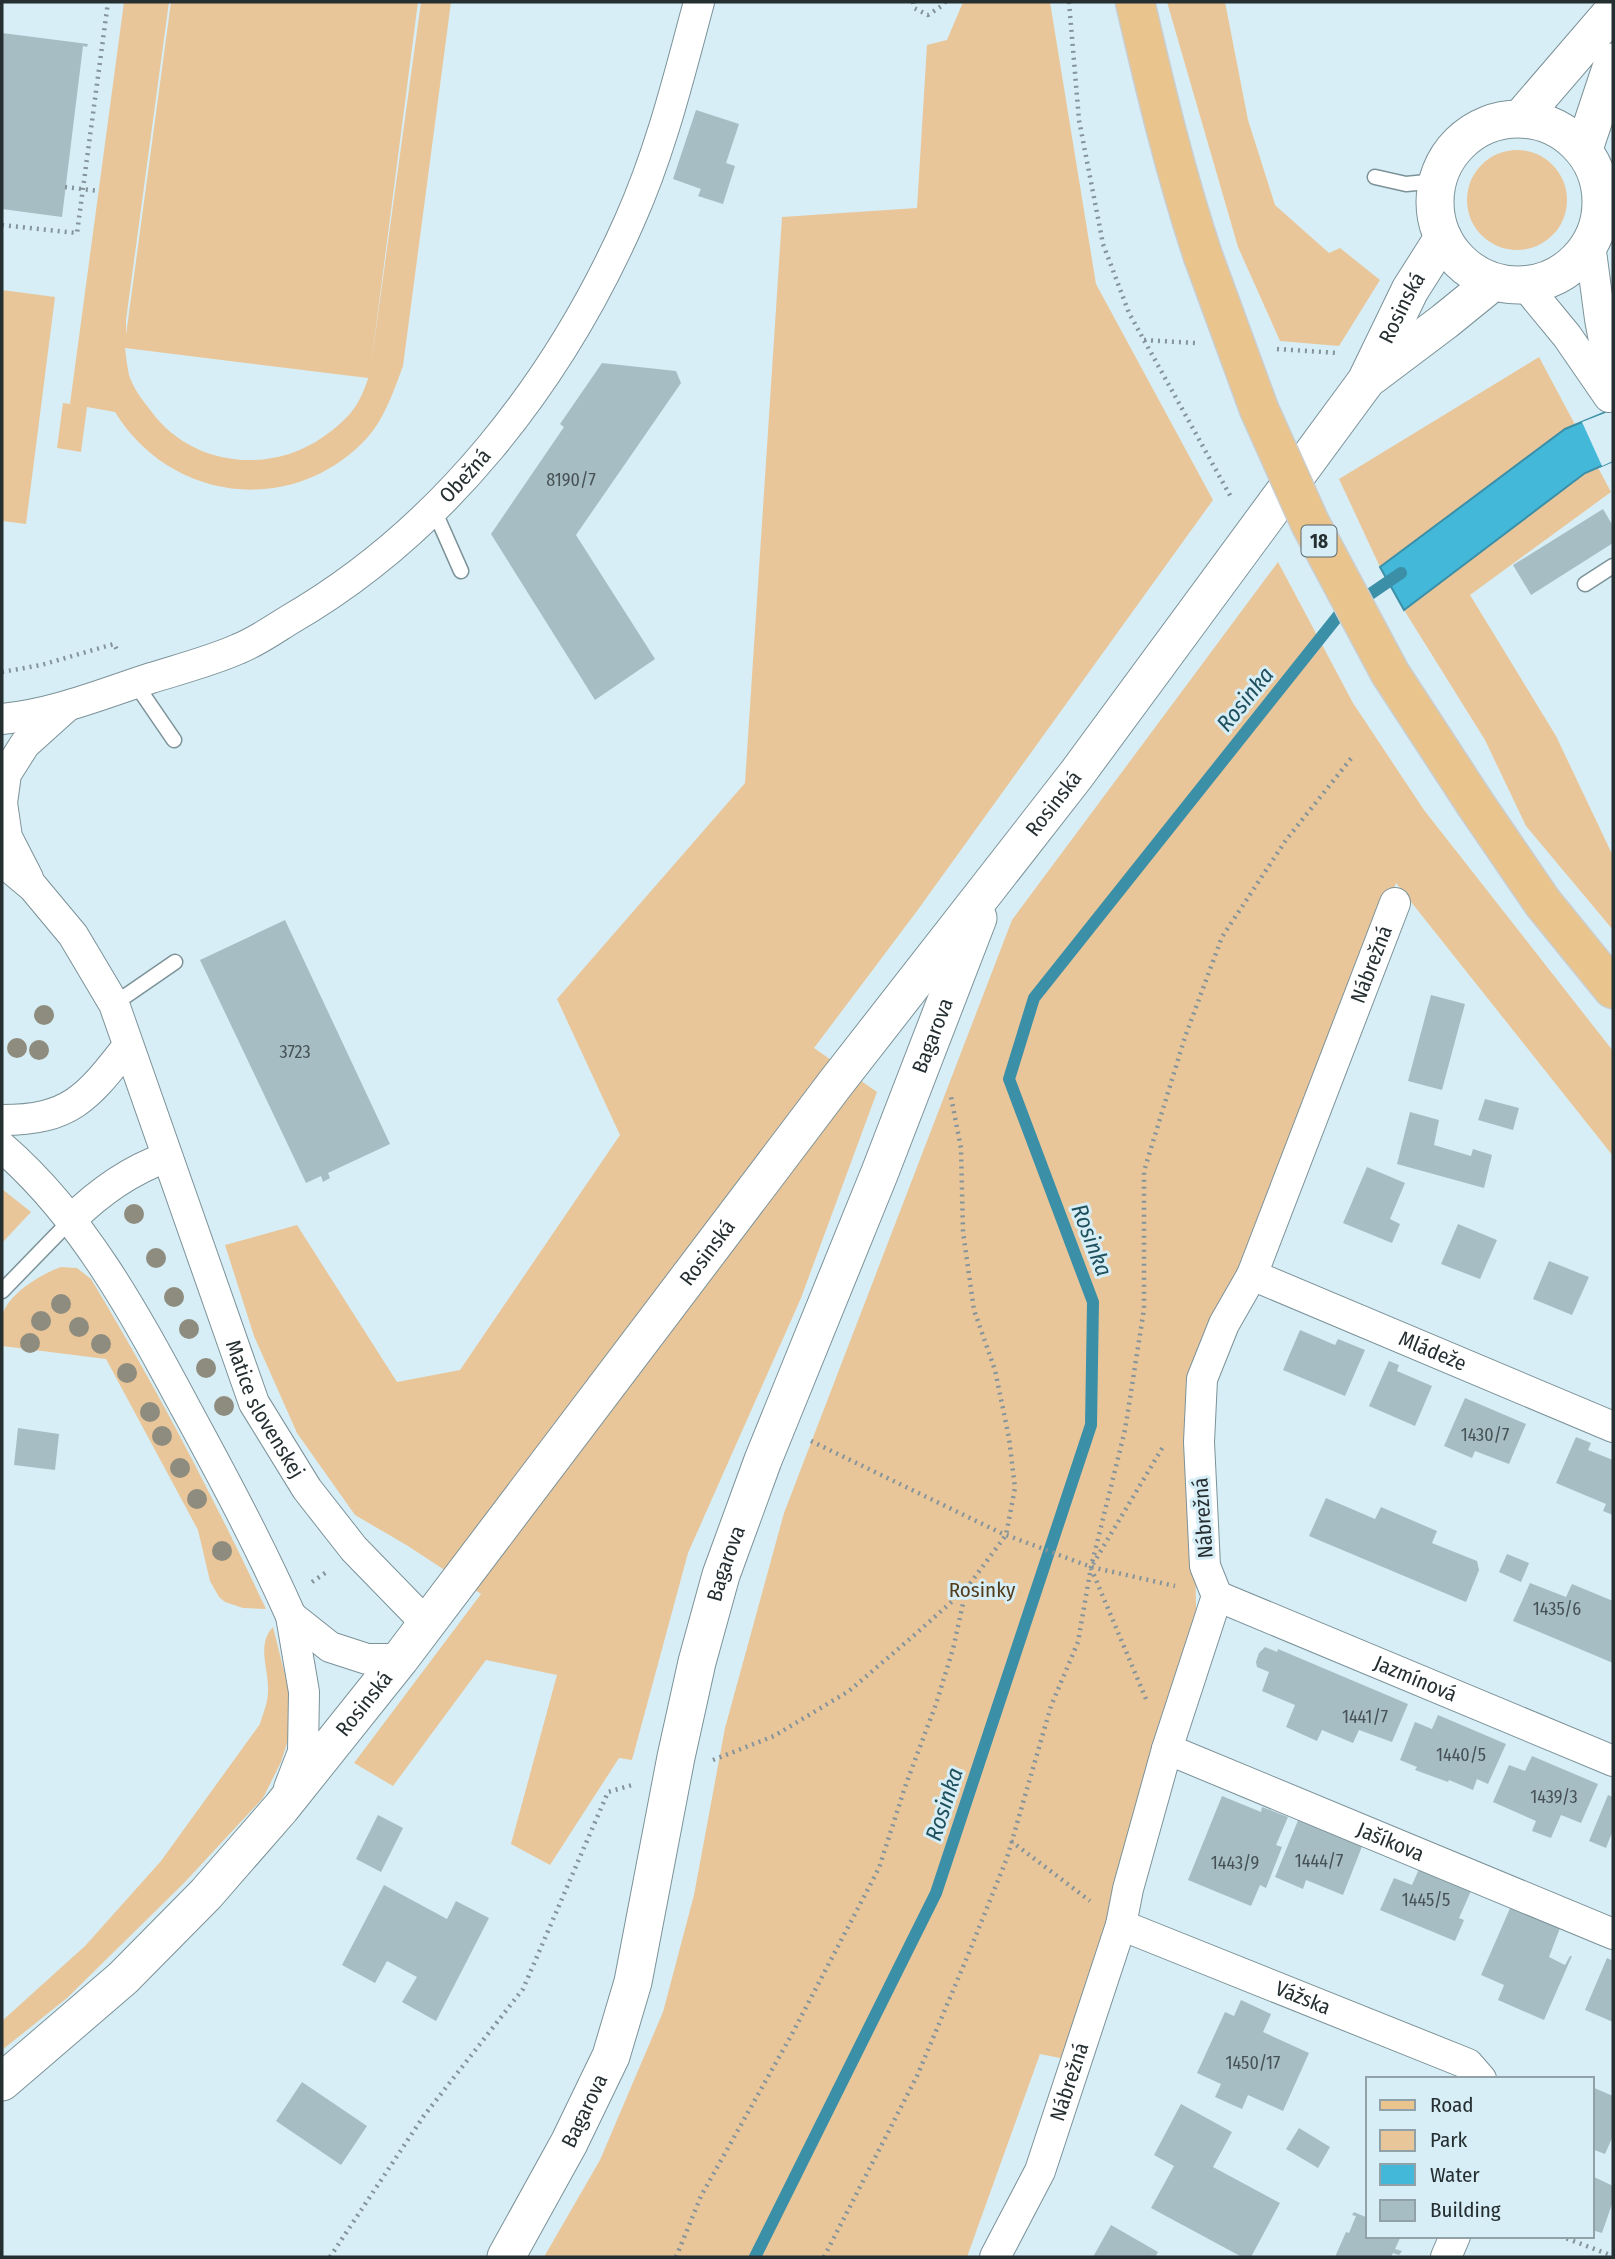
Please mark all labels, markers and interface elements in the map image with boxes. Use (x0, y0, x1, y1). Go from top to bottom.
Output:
street label: Rosinská (1373, 267, 1431, 348)
street label: Obežná (434, 443, 496, 508)
house number: 8190/7 (546, 469, 596, 491)
road number: 18 (1302, 526, 1336, 556)
water label: Rosinka (1211, 661, 1279, 737)
street label: Rosinská (1020, 766, 1087, 842)
street label: Nábrežná (1345, 922, 1398, 1007)
street label: Bagarova (906, 994, 959, 1077)
house number: 3723 (279, 1041, 311, 1063)
water label: Rosinka (1065, 1200, 1119, 1280)
street label: Rosinská (674, 1214, 741, 1291)
street label: Mládeže (1395, 1325, 1470, 1377)
street label: Matice slovenskej (220, 1337, 310, 1483)
house number: 1430/7 (1461, 1424, 1509, 1446)
street label: Nábrežná (1187, 1477, 1219, 1559)
street label: Bagarova (701, 1522, 751, 1604)
park label: Rosinky (949, 1577, 1016, 1603)
house number: 1435/6 (1533, 1598, 1581, 1620)
street label: Jazmínová (1370, 1650, 1461, 1707)
street label: Rosinská (330, 1666, 398, 1742)
house number: 1441/7 (1342, 1706, 1388, 1728)
house number: 1440/5 (1436, 1744, 1486, 1766)
water label: Rosinka (919, 1764, 969, 1844)
house number: 1439/3 (1530, 1786, 1578, 1808)
street label: Jašíkova (1353, 1816, 1428, 1867)
house number: 1444/7 (1295, 1850, 1343, 1872)
house number: 1443/9 (1211, 1852, 1259, 1874)
house number: 1445/5 (1402, 1889, 1450, 1911)
street label: Vážska (1272, 1975, 1334, 2021)
street label: Nábrežná (1044, 2039, 1094, 2124)
house number: 1450/17 (1226, 2052, 1280, 2074)
street label: Bagarova (556, 2070, 613, 2152)
legend (1366, 2077, 1594, 2238)
text: Road (1430, 2092, 1474, 2118)
text: Park (1430, 2127, 1468, 2153)
text: Water (1430, 2162, 1480, 2188)
text: Building (1430, 2197, 1501, 2223)

